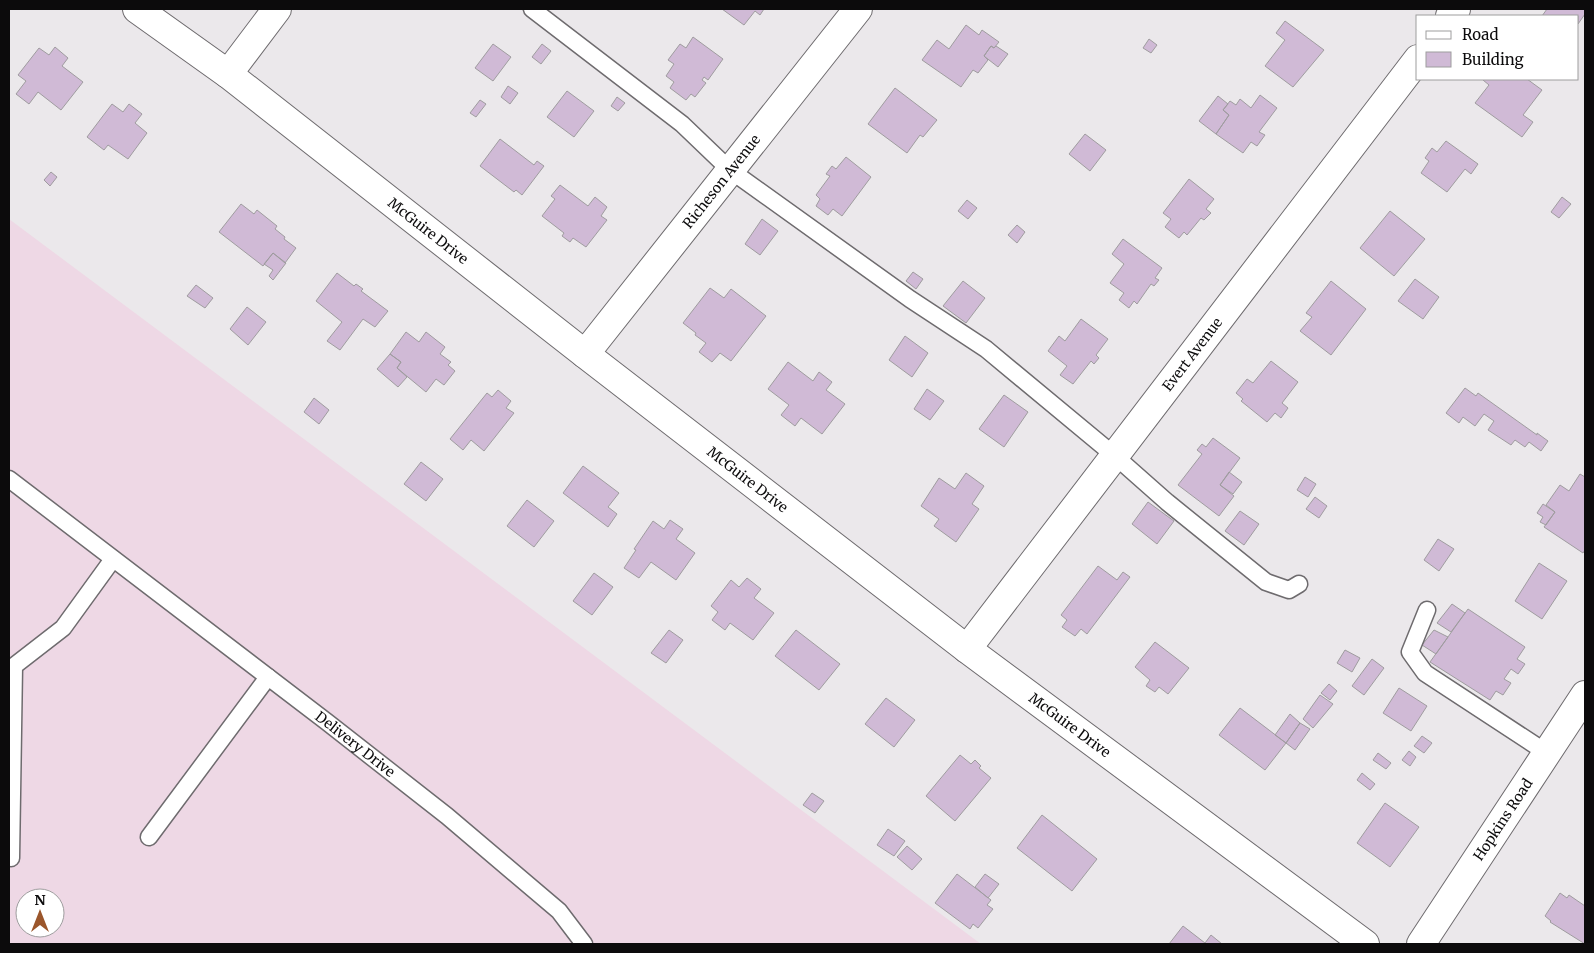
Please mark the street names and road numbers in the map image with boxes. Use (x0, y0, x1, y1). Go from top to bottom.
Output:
street label: Richeson Avenue (679, 131, 764, 232)
street label: McGuire Drive (384, 194, 472, 268)
street label: Evert Avenue (1158, 314, 1226, 395)
street label: McGuire Drive (704, 443, 792, 516)
street label: McGuire Drive (1025, 689, 1114, 761)
street label: Delivery Drive (312, 707, 399, 781)
street label: Hopkins Road (1469, 775, 1537, 864)

